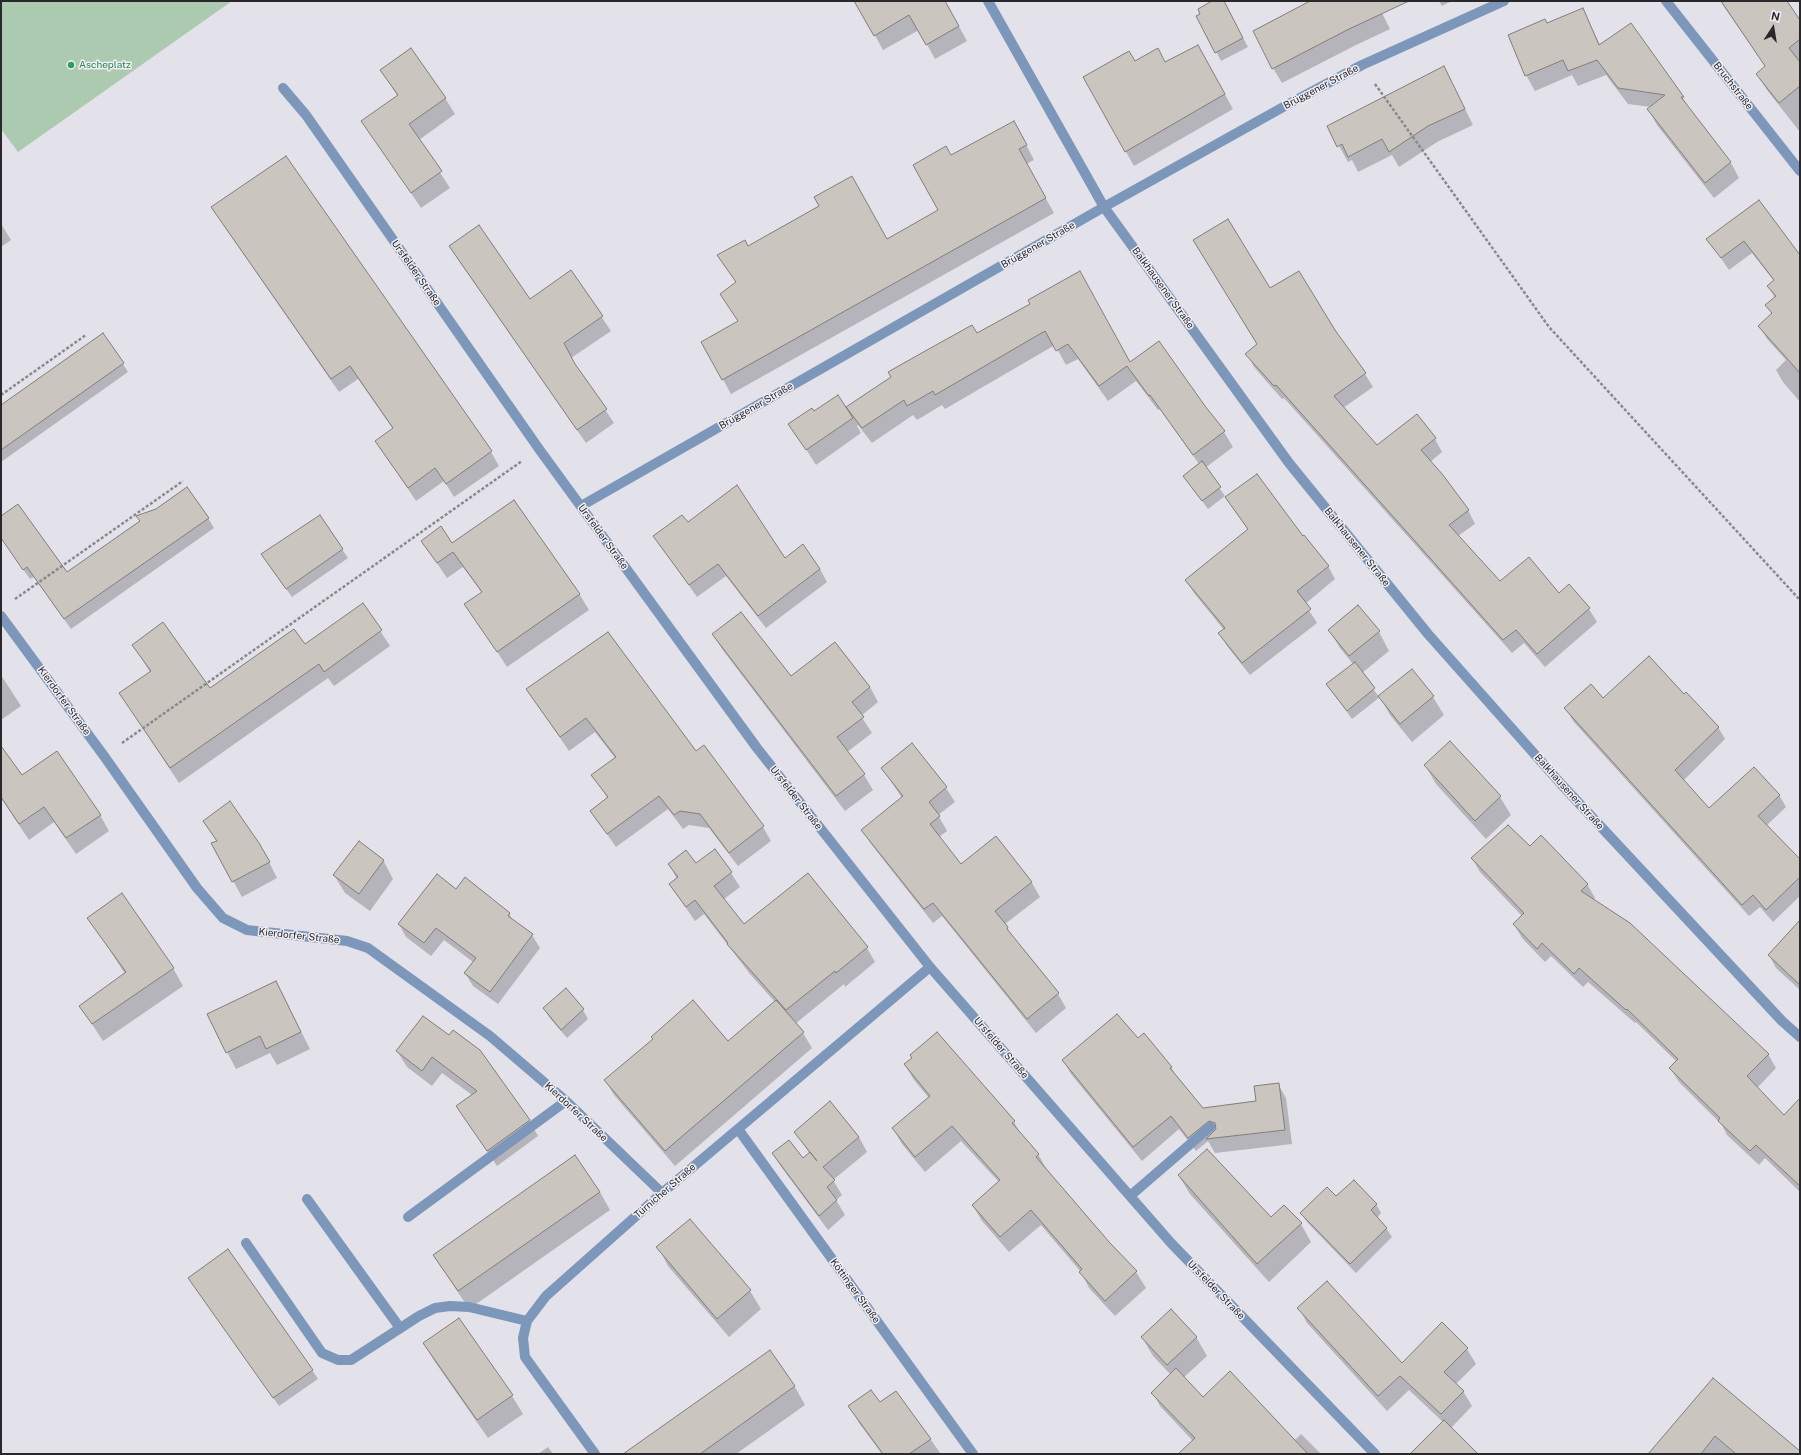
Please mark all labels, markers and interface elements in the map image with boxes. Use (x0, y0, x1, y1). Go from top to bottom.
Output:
north arrow (1753, 8, 1793, 48)
text: N (1770, 9, 1781, 23)
place label: Ascheplatz (79, 59, 131, 71)
marker: Ascheplatz (66, 60, 76, 70)
street label: Bruchstraße (1711, 60, 1755, 112)
street label: Brüggener Straße (1281, 62, 1361, 112)
street label: Brüggener Straße (999, 219, 1077, 271)
street label: Ursfelder Straße (389, 238, 443, 308)
street label: Balkhausener Straße (1129, 245, 1197, 331)
street label: Brüggener Straße (717, 380, 795, 432)
street label: Ursfelder Straße (575, 502, 631, 572)
street label: Balkhausener Straße (1322, 505, 1392, 589)
street label: Kierdorfer Straße (35, 665, 93, 737)
street label: Balkhausener Straße (1532, 752, 1606, 832)
street label: Ursfelder Straße (767, 764, 825, 832)
street label: Kierdorfer Straße (258, 926, 340, 946)
street label: Ursfelder Straße (971, 1015, 1031, 1081)
street label: Kierdorfer Straße (542, 1080, 610, 1144)
street label: Türnicher Straße (632, 1161, 698, 1221)
street label: Köttinger Straße (828, 1256, 882, 1326)
street label: Ursfelder Straße (1185, 1258, 1247, 1322)

